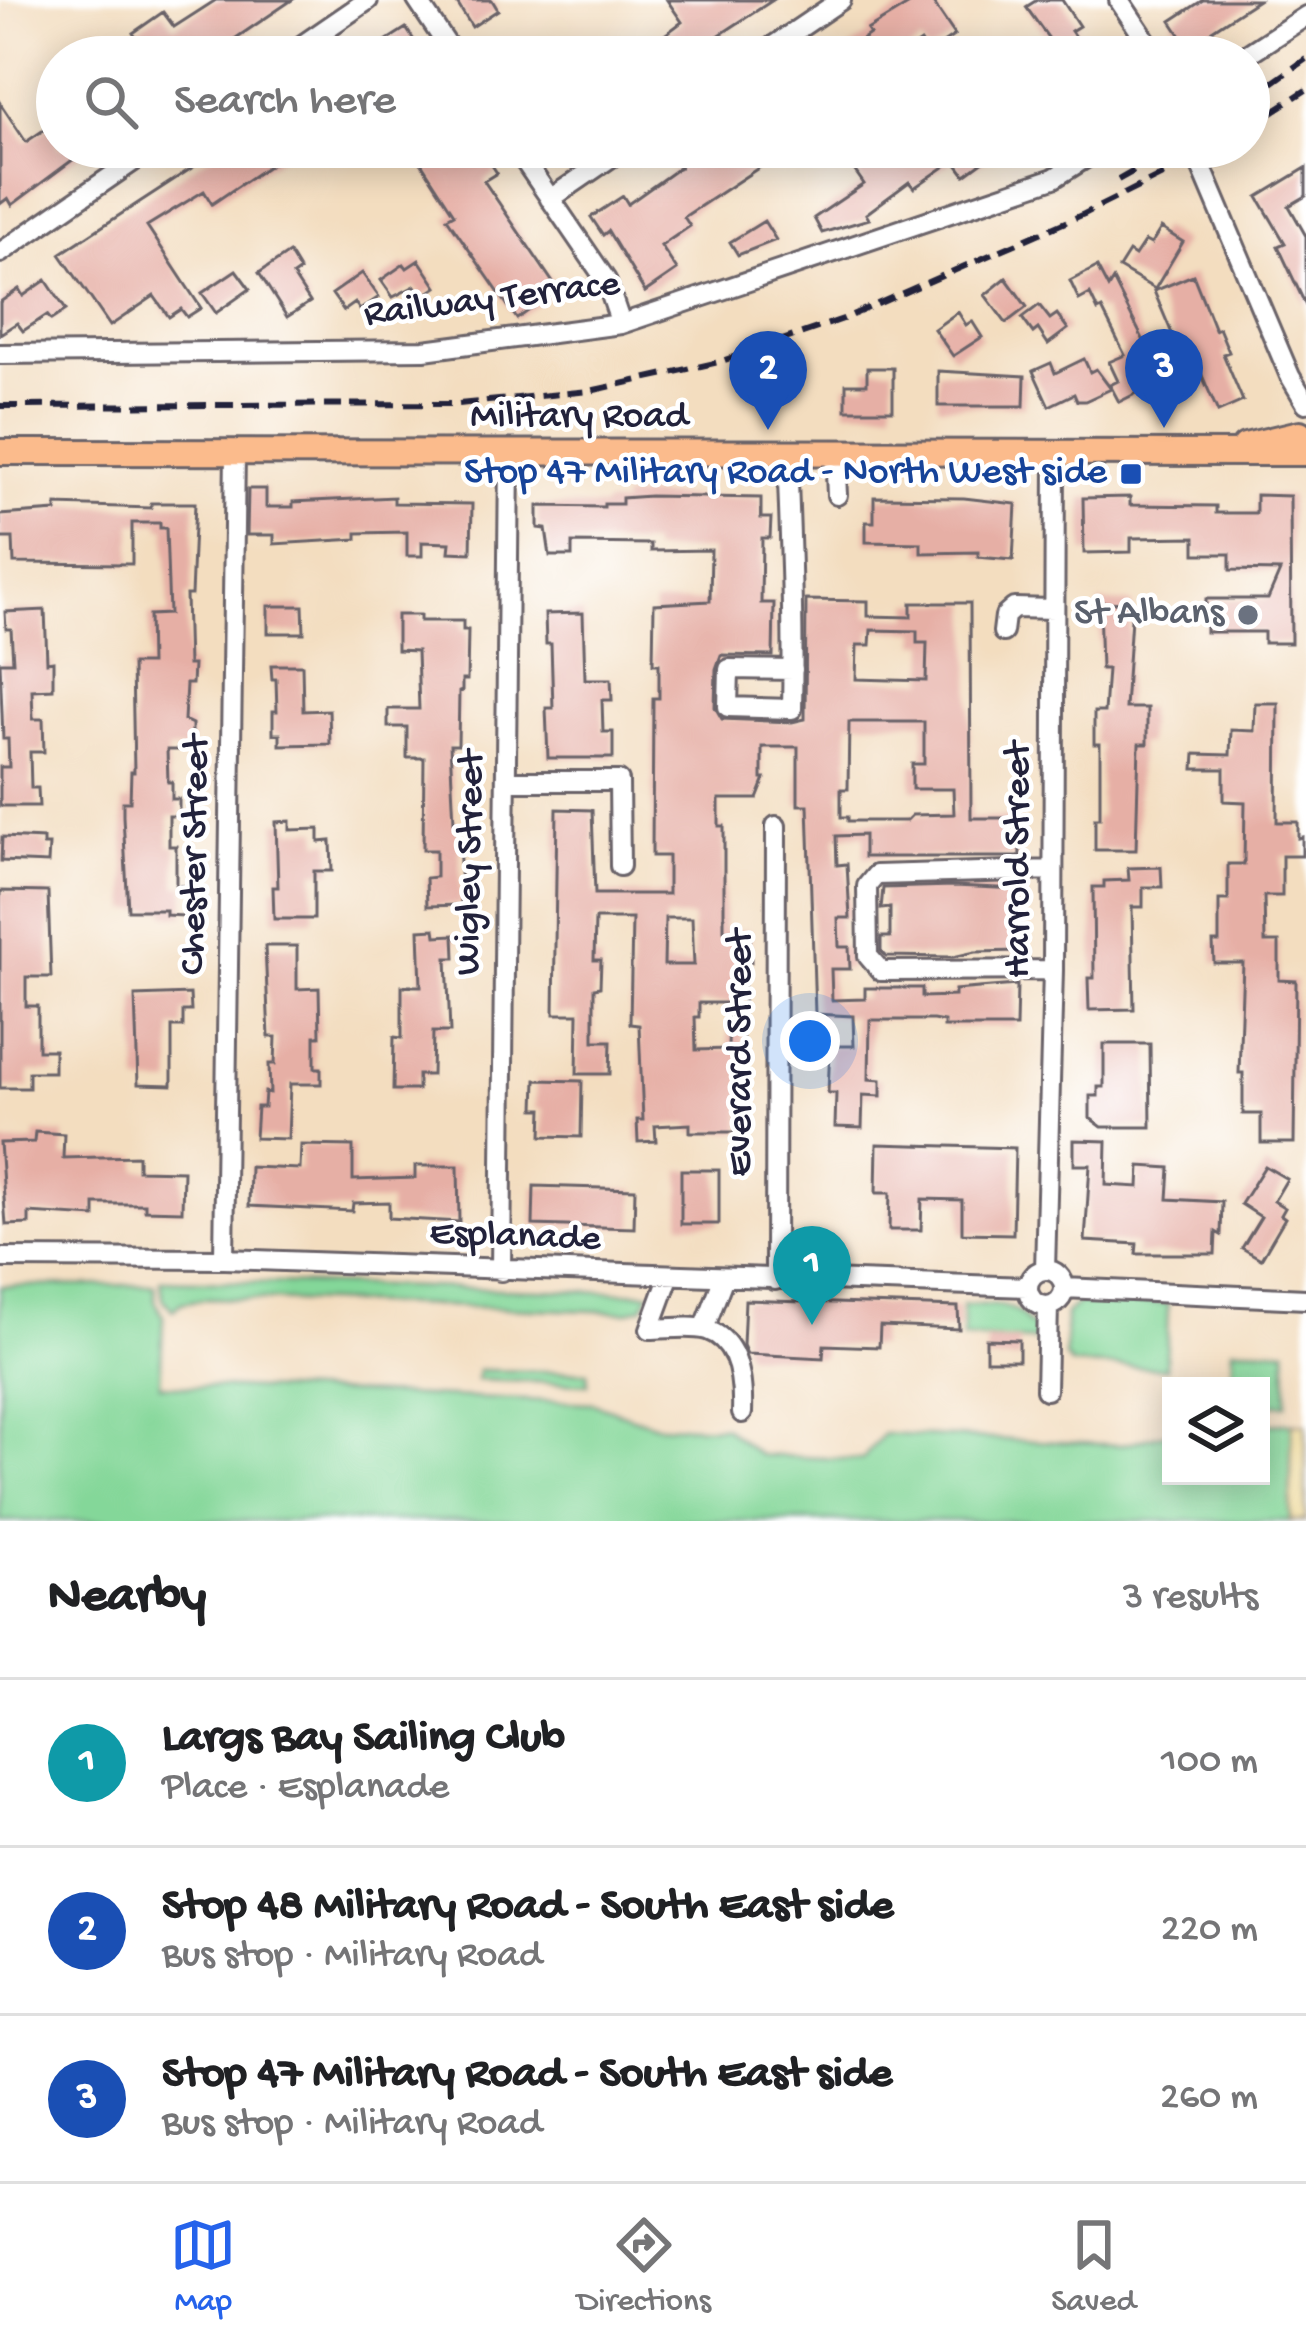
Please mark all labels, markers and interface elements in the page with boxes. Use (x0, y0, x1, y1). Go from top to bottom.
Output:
search box (36, 36, 1270, 168)
icon: search (78, 69, 144, 135)
text: Search here (174, 76, 396, 129)
street label: Railway Terrace (362, 262, 623, 340)
pin: 3 (1125, 329, 1203, 428)
pin: 2 (729, 331, 807, 430)
street label: Military Road (470, 395, 691, 441)
place label: Stop 47 Military Road - North West side (464, 451, 1108, 497)
marker: Stop 47 Military Road - North West side (1118, 461, 1144, 487)
place label: St Albans (1074, 592, 1226, 638)
marker: St Albans (1235, 602, 1261, 628)
street label: Chester Street (172, 732, 222, 975)
street label: Harrold Street (997, 739, 1043, 978)
street label: Wigley Street (447, 747, 497, 976)
street label: Everard Street (719, 926, 765, 1176)
your location (780, 1011, 840, 1071)
street label: Esplanade (429, 1212, 602, 1264)
pin: 1 (773, 1226, 851, 1325)
map controls (1162, 1377, 1270, 1485)
button: layers (1162, 1377, 1270, 1485)
text: Nearby (48, 1569, 206, 1629)
text: 3 results (1123, 1576, 1258, 1622)
text: Largs Bay Sailing Club (162, 1713, 565, 1766)
text: 1 (79, 1740, 95, 1786)
text: 100 m (1161, 1740, 1258, 1786)
text: Place · Esplanade (162, 1766, 449, 1812)
text: Stop 48 Military Road - South East side (162, 1881, 894, 1934)
text: 2 (77, 1908, 97, 1954)
text: 220 m (1161, 1908, 1258, 1954)
text: Bus stop · Military Road (162, 1934, 542, 1980)
text: Stop 47 Military Road - South East side (162, 2049, 892, 2102)
text: 3 (77, 2076, 97, 2122)
text: 260 m (1160, 2076, 1258, 2122)
text: Bus stop · Military Road (162, 2102, 542, 2148)
tab: Map (170, 2212, 236, 2322)
tab: Directions (577, 2212, 711, 2322)
tab: Saved (1051, 2212, 1136, 2322)

